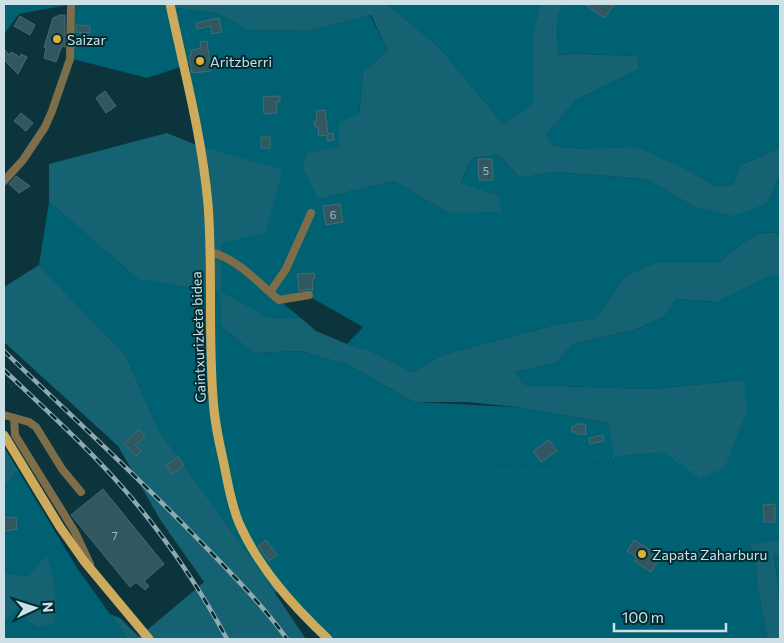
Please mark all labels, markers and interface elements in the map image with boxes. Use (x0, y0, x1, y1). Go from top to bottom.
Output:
place label: Saizar (67, 31, 106, 48)
marker: Saizar (51, 33, 63, 45)
place label: Aritzberri (210, 53, 272, 70)
marker: Aritzberri (194, 55, 206, 67)
house number: 5 (483, 164, 489, 177)
house number: 6 (330, 208, 337, 221)
street label: Gaintxurizketa bidea (187, 271, 209, 403)
house number: 7 (112, 529, 118, 542)
place label: Zapata Zaharburu (652, 546, 767, 563)
marker: Zapata Zaharburu (636, 548, 648, 560)
north arrow (10, 583, 60, 633)
scale bar (614, 600, 726, 632)
text: N (40, 601, 57, 613)
text: 100 m (622, 608, 664, 626)

